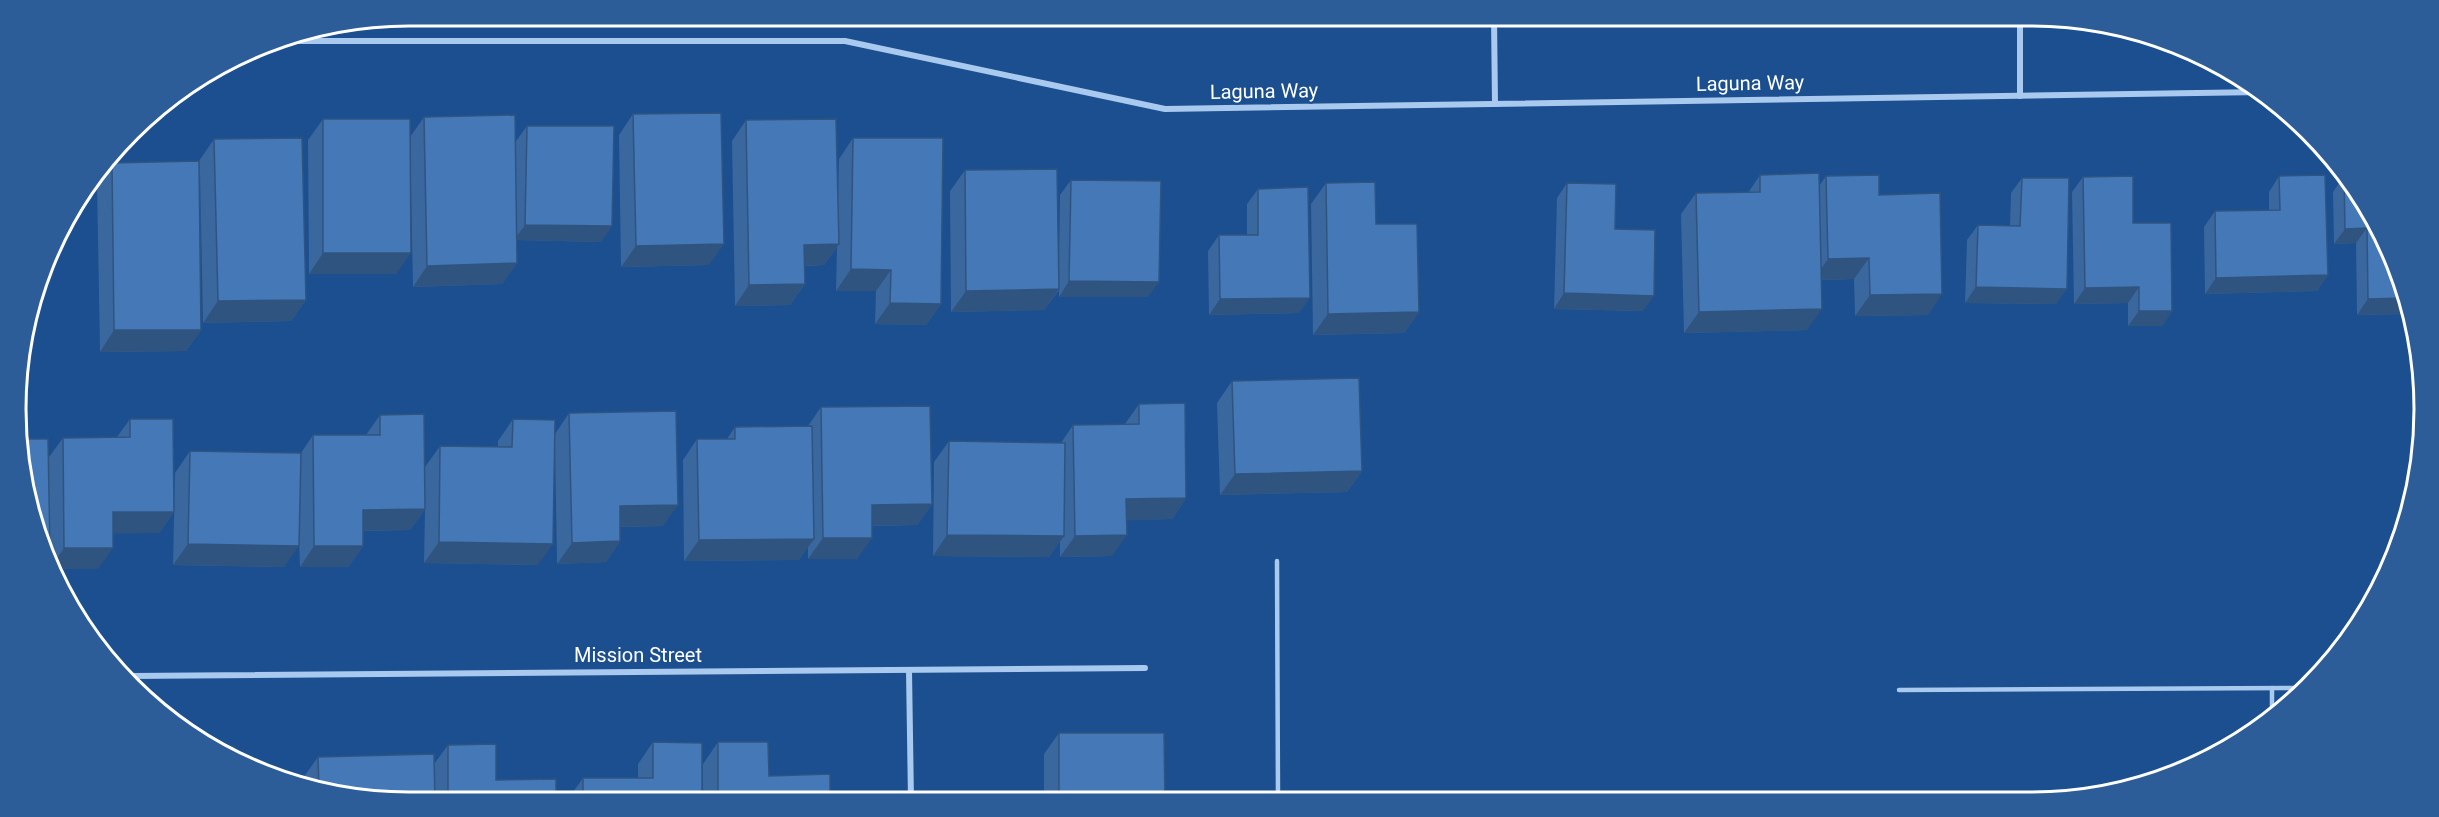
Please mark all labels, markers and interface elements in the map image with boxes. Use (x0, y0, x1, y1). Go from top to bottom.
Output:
street label: Laguna Way (1696, 70, 1805, 96)
street label: Laguna Way (1210, 78, 1319, 104)
street label: Mission Street (574, 643, 702, 667)

